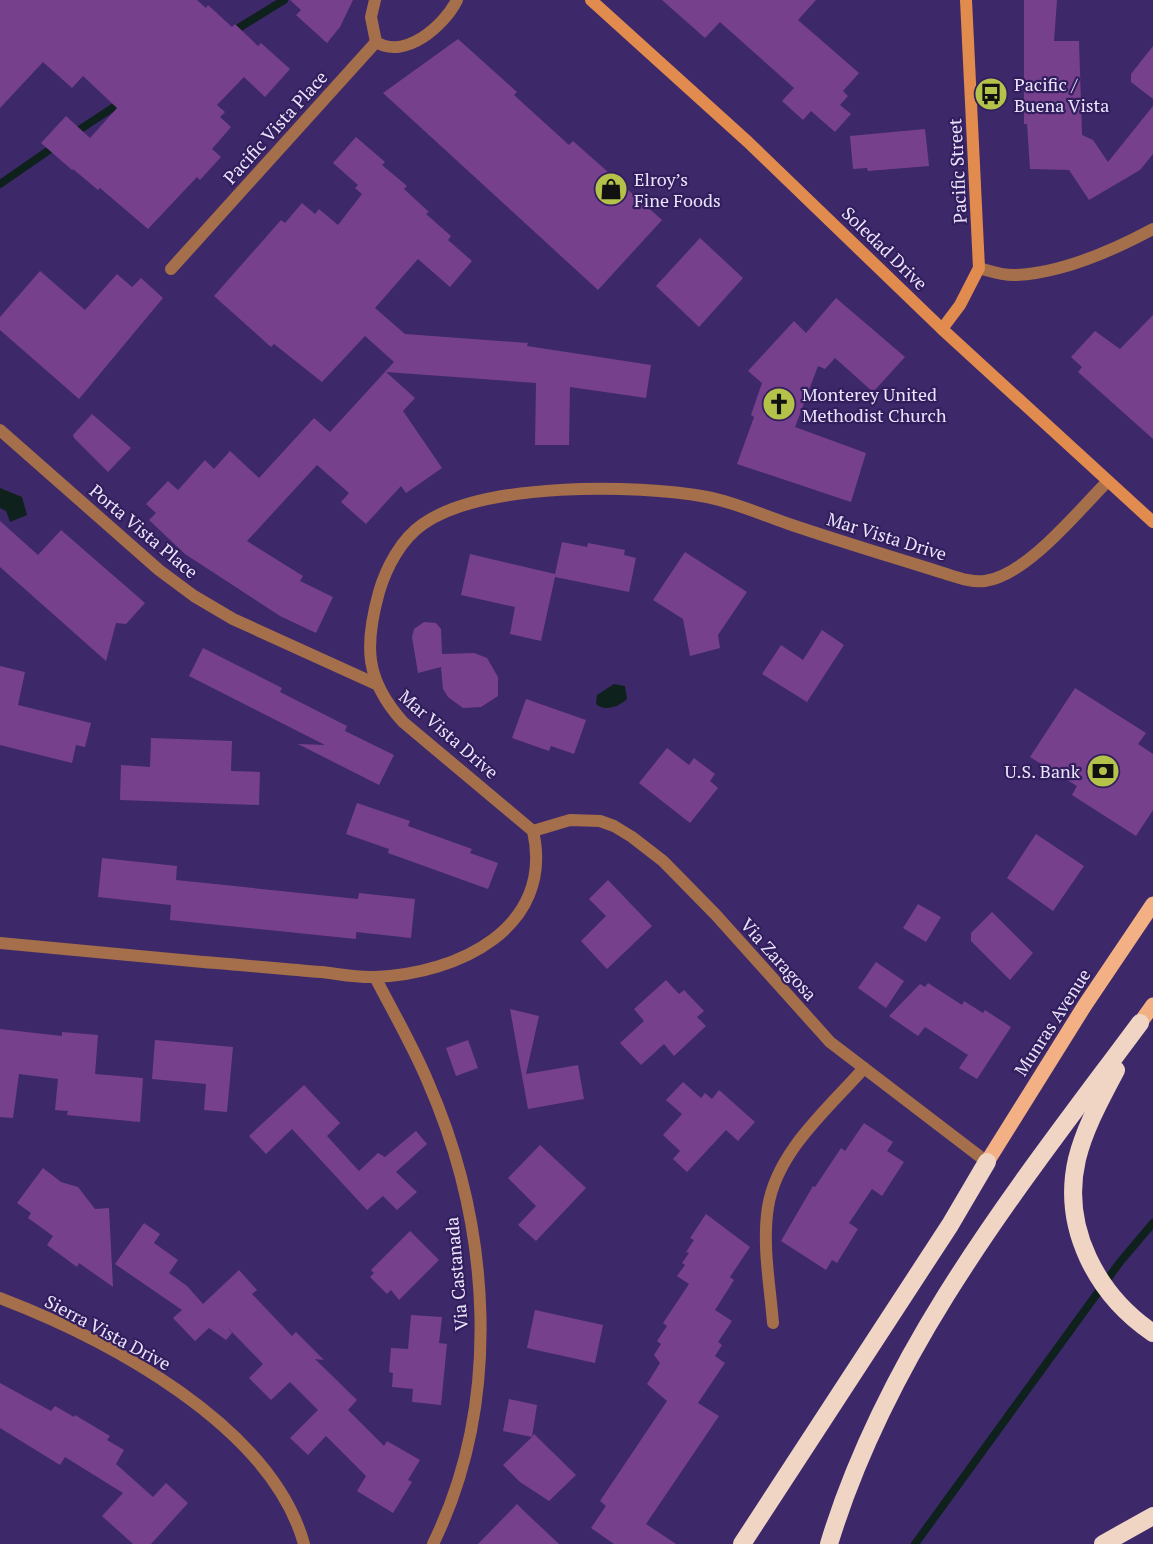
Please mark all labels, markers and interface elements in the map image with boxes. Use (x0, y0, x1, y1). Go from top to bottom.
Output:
street label: Pacific Vista Place (218, 65, 332, 189)
place label: Pacific / Buena Vista (1014, 72, 1109, 117)
bus stop icon: Pacific / Buena Vista (973, 76, 1009, 112)
street label: Pacific Street (942, 118, 972, 224)
place label: Elroy’s Fine Foods (634, 167, 721, 212)
shop icon: Elroy’s Fine Foods (593, 171, 629, 207)
street label: Soledad Drive (837, 201, 933, 295)
place label: Monterey United Methodist Church (802, 382, 947, 427)
church icon: Monterey United Methodist Church (761, 386, 797, 422)
street label: Porta Vista Place (85, 479, 203, 583)
street label: Mar Vista Drive (824, 506, 950, 566)
street label: Mar Vista Drive (394, 684, 504, 784)
bank icon: U.S. Bank (1085, 753, 1121, 789)
place label: U.S. Bank (1004, 759, 1081, 783)
street label: Via Zaragosa (735, 912, 823, 1006)
street label: Munras Avenue (1008, 964, 1096, 1080)
street label: Via Castanada (439, 1216, 473, 1332)
street label: Sierra Vista Drive (41, 1289, 175, 1375)

